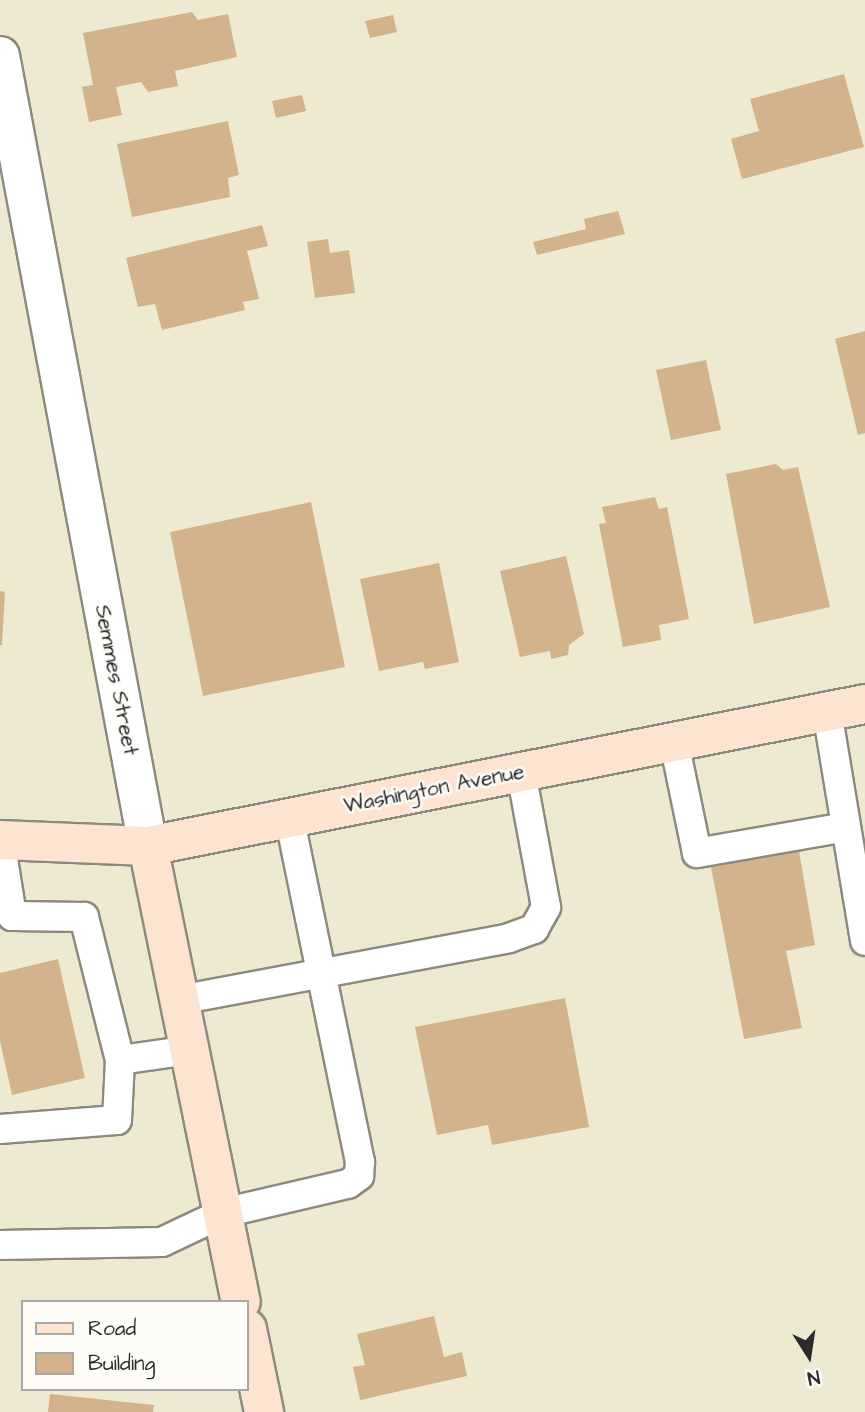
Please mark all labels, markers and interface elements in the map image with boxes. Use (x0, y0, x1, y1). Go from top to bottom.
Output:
street label: Semmes Street (89, 603, 143, 757)
street label: Washington Avenue (342, 759, 526, 819)
legend (21, 1300, 248, 1391)
text: Road (88, 1314, 136, 1343)
north arrow (774, 1321, 844, 1391)
text: Building (88, 1349, 155, 1378)
text: N (805, 1363, 822, 1391)

